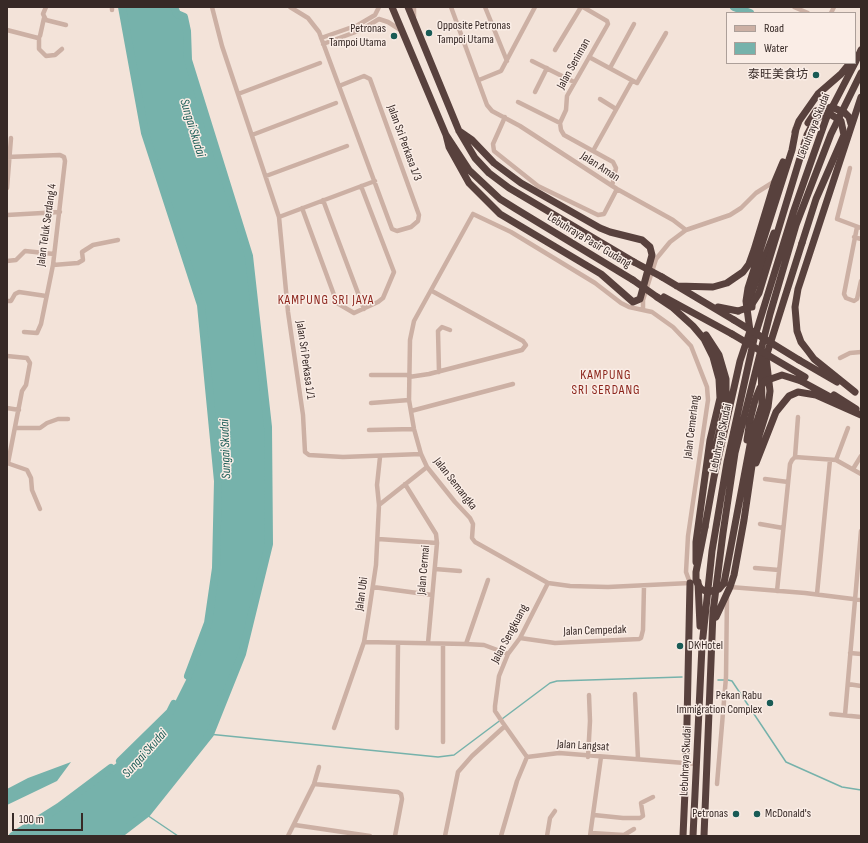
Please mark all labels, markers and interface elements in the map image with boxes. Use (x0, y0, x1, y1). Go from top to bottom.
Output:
legend (726, 12, 856, 64)
place label: Opposite Petronas Tampoi Utama (437, 19, 510, 47)
text: Road (764, 21, 784, 36)
place label: Petronas Tampoi Utama (329, 22, 386, 50)
marker: Opposite Petronas Tampoi Utama (424, 28, 434, 38)
marker: Petronas Tampoi Utama (389, 31, 399, 41)
street label: Jalan Seniman (554, 36, 594, 92)
text: Water (764, 41, 788, 56)
place label: 泰旺美食坊 (748, 68, 808, 82)
marker: 泰旺美食坊 (811, 70, 821, 80)
street label: Lebuhraya Skudai (794, 91, 834, 161)
water label: Sungai Skudai (176, 97, 208, 159)
street label: Jalan Sri Perkasa 1/3 (384, 103, 424, 183)
street label: Jalan Aman (578, 149, 622, 185)
street label: Jalan Teluk Serdang 4 (34, 183, 60, 267)
street label: Lebuhraya Pasir Gudang (545, 210, 633, 272)
district label: KAMPUNG SRI JAYA (278, 293, 374, 309)
street label: Jalan Sri Perkasa 1/1 (292, 320, 318, 400)
district label: KAMPUNG SRI SERDANG (571, 368, 641, 399)
street label: Jalan Cemerlang (681, 394, 703, 460)
street label: Lebuhraya Skudai (707, 402, 735, 474)
water label: Sungai Skudai (217, 419, 235, 479)
street label: Jalan Semangka (430, 455, 480, 513)
street label: Jalan Cermai (415, 545, 433, 595)
street label: Jalan Ubi (352, 576, 372, 612)
street label: Jalan Sengkuang (488, 602, 532, 666)
street label: Jalan Cempedak (563, 623, 627, 639)
place label: DK Hotel (688, 639, 723, 653)
marker: DK Hotel (675, 641, 685, 651)
place label: Pekan Rabu Immigration Complex (677, 689, 762, 717)
marker: Pekan Rabu Immigration Complex (765, 698, 775, 708)
street label: Lebuhraya Skudai (677, 726, 695, 796)
water label: Sungai Skudai (119, 727, 171, 781)
street label: Jalan Langsat (556, 737, 610, 755)
scale bar (14, 805, 85, 831)
place label: Petronas (692, 807, 728, 821)
place label: McDonald's (765, 807, 811, 821)
marker: Petronas (731, 809, 741, 819)
marker: McDonald's (752, 809, 762, 819)
text: 100 m (19, 812, 44, 827)

